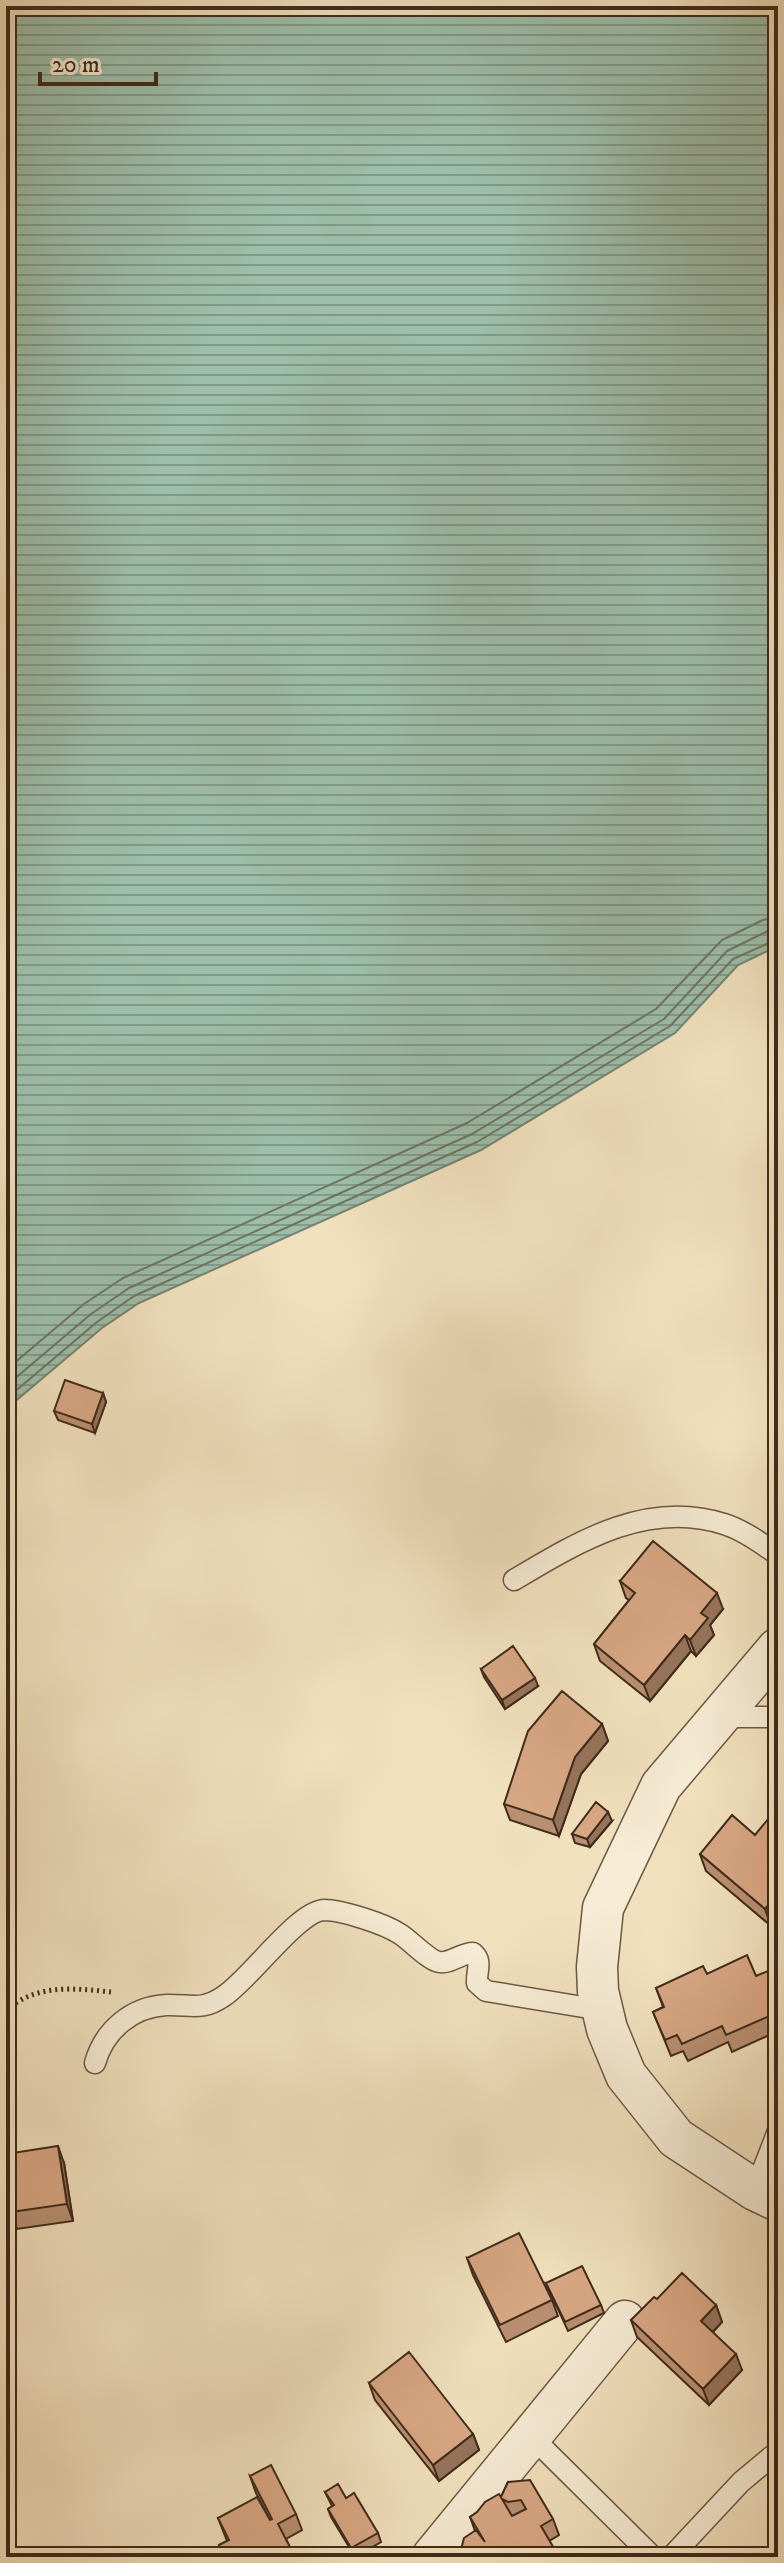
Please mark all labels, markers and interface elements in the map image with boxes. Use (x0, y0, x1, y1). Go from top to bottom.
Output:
scale bar (40, 36, 156, 86)
text: 20 m (52, 50, 100, 80)

